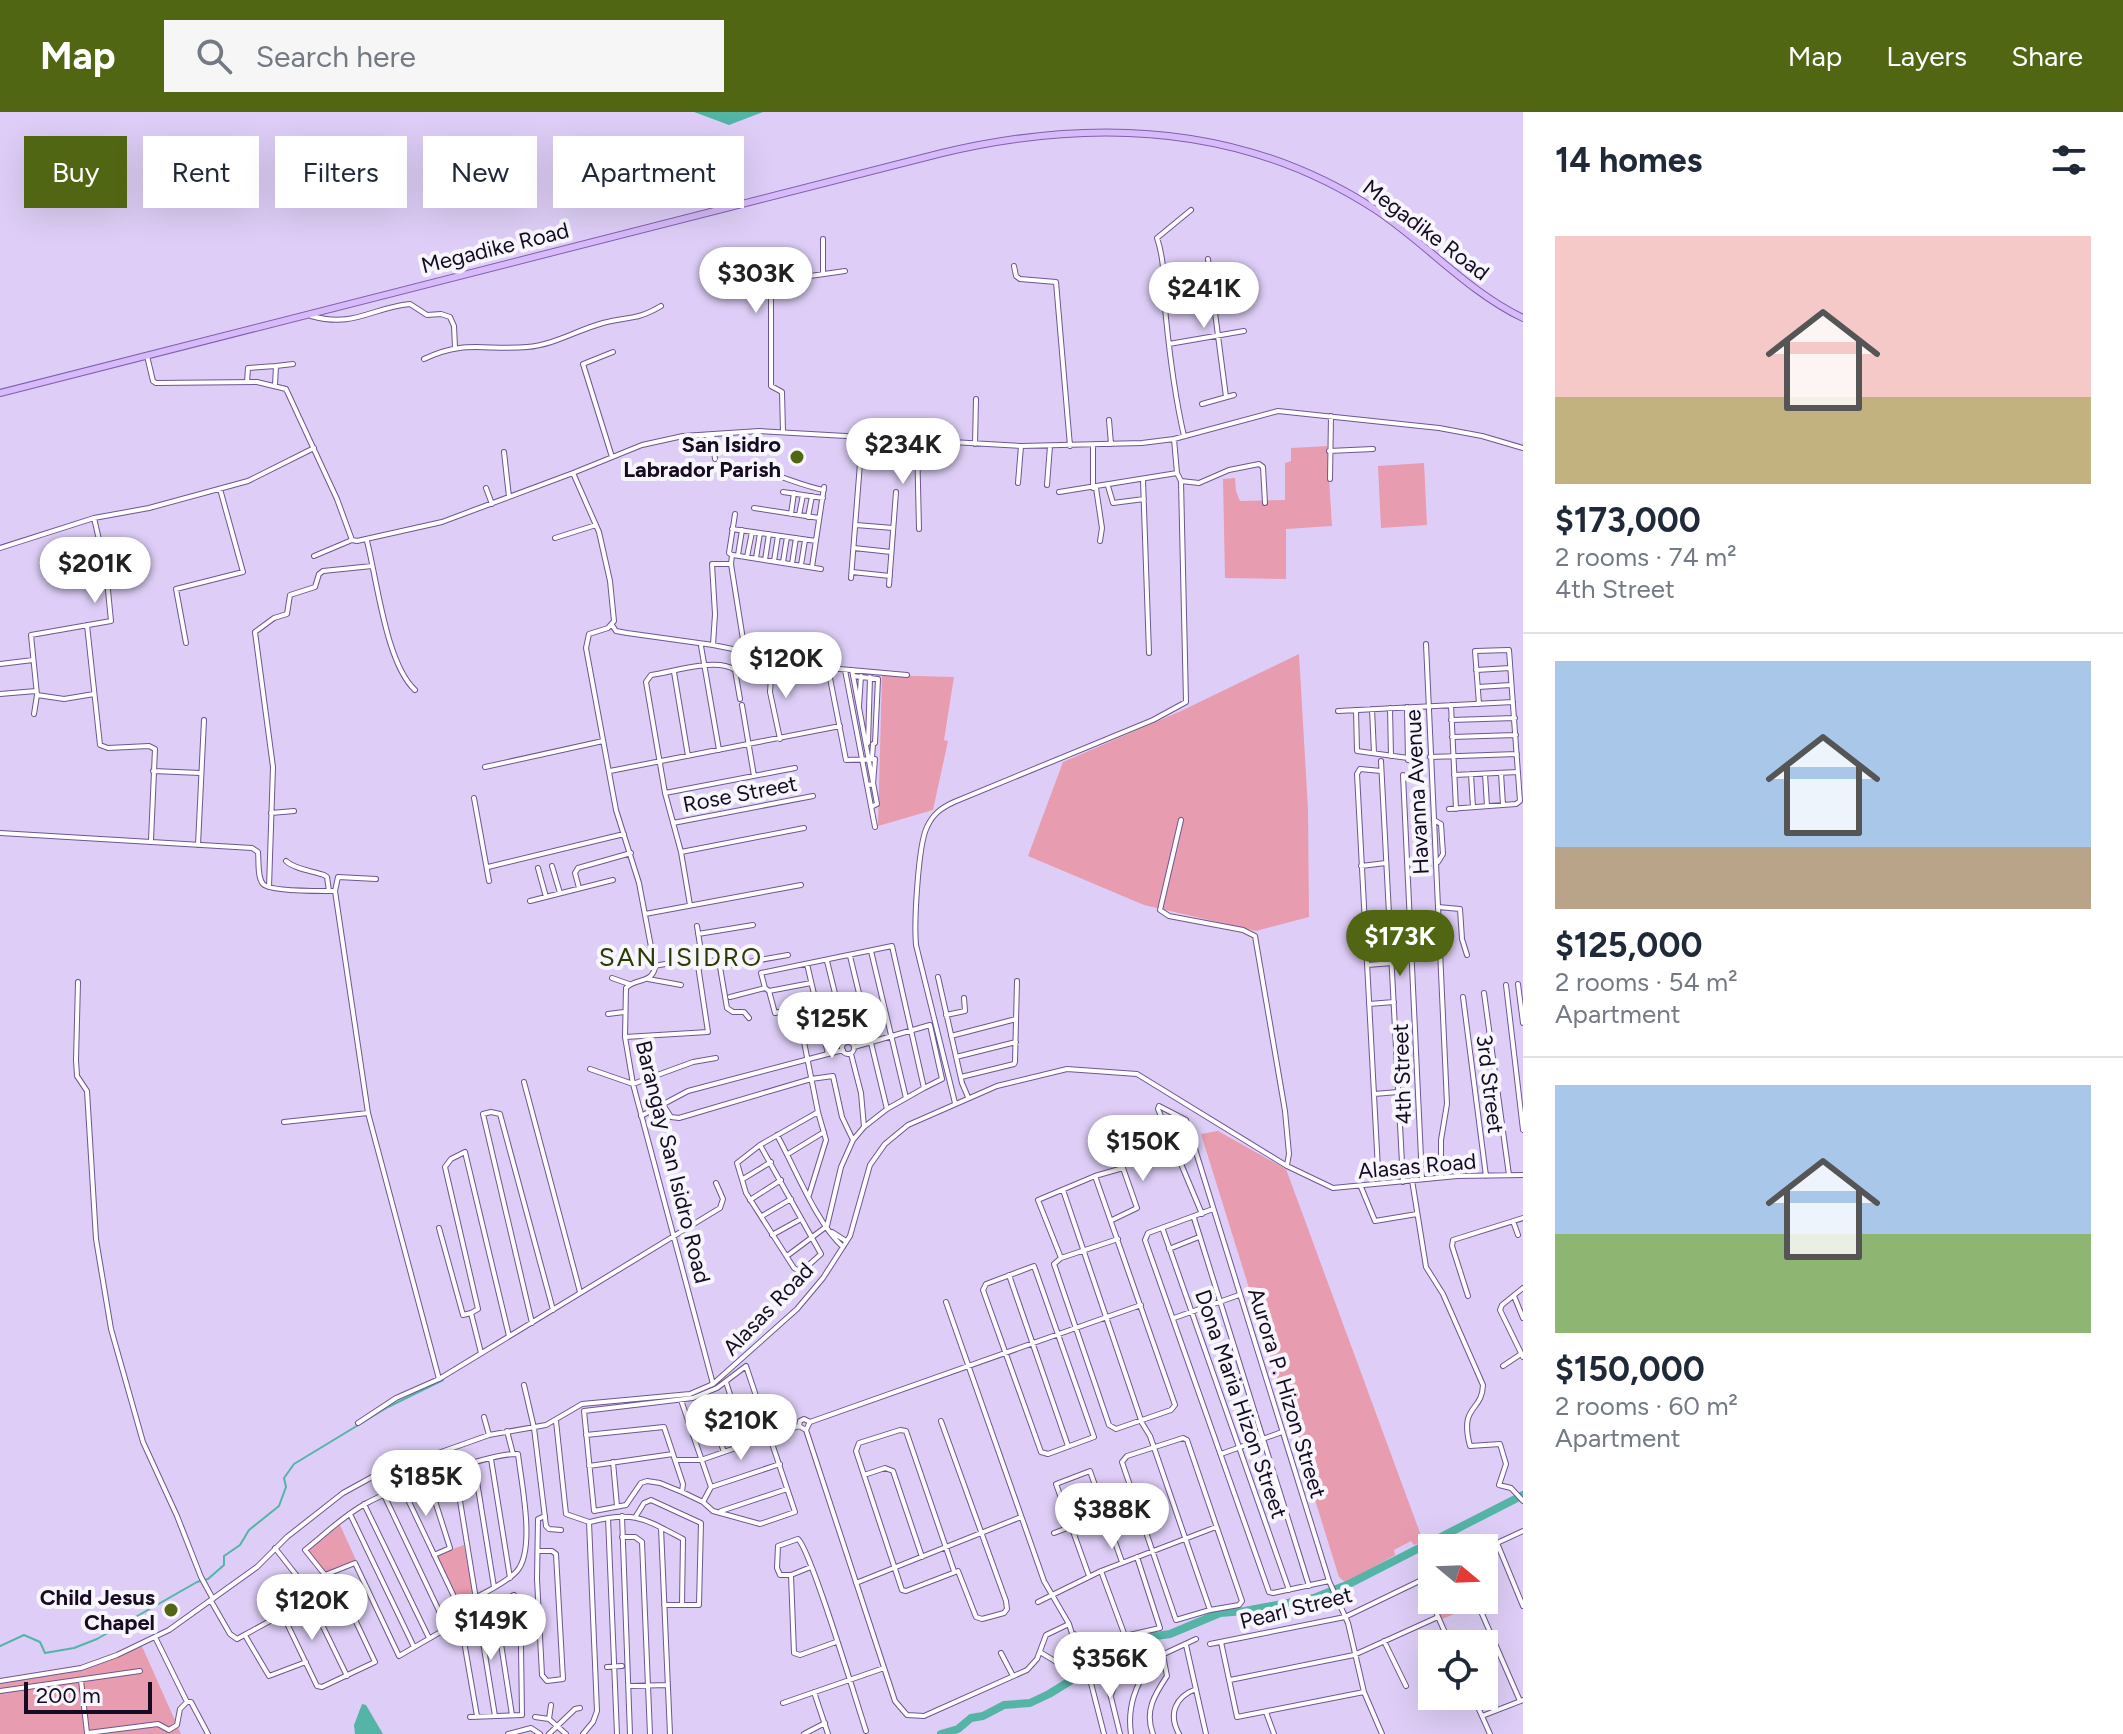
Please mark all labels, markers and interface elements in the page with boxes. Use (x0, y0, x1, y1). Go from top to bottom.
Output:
search box (164, 20, 724, 92)
text: Map (40, 33, 116, 79)
icon: search (192, 34, 236, 78)
text: Search here (256, 38, 416, 75)
text: Map (1788, 39, 1842, 73)
text: Layers (1886, 39, 1967, 73)
text: Share (2011, 39, 2083, 73)
chip: Buy (24, 136, 127, 208)
chip: Rent (143, 136, 259, 208)
chip: Filters (275, 136, 407, 208)
chip: New (423, 136, 537, 208)
chip: Apartment (553, 136, 744, 208)
icon: filters (2047, 138, 2091, 182)
text: 14 homes (1555, 140, 1702, 181)
street label: Megadike Road (1357, 174, 1495, 286)
street label: Megadike Road (418, 217, 572, 279)
pin: $303K (700, 247, 812, 315)
text: $303K (717, 257, 795, 289)
pin: $241K (1148, 262, 1260, 330)
text: $241K (1167, 272, 1241, 304)
icon: home (1751, 288, 1895, 432)
pin: $234K (847, 418, 959, 486)
text: $234K (864, 428, 942, 460)
place label: San Isidro Labrador Parish (623, 431, 781, 483)
marker: San Isidro Labrador Parish (788, 448, 806, 466)
text: $173,000 (1555, 500, 1701, 541)
pin: $201K (39, 537, 151, 605)
text: 2 rooms · 74 m² (1555, 541, 1737, 573)
text: $201K (58, 547, 132, 579)
text: 4th Street (1555, 573, 1675, 605)
pin: $120K (730, 632, 842, 700)
text: $120K (749, 642, 823, 674)
street label: Havanna Avenue (1399, 709, 1435, 875)
icon: home (1751, 713, 1895, 857)
street label: Rose Street (681, 770, 799, 818)
pin: $173K (1344, 910, 1456, 978)
text: $173K (1364, 920, 1436, 952)
text: $125,000 (1555, 925, 1702, 966)
district label: SAN ISIDRO (599, 941, 763, 973)
text: 2 rooms · 54 m² (1555, 966, 1738, 998)
pin: $125K (776, 992, 888, 1060)
text: Apartment (1555, 998, 1681, 1030)
text: $125K (796, 1002, 868, 1034)
street label: 4th Street (1387, 1023, 1417, 1125)
street label: 3rd Street (1471, 1033, 1509, 1135)
street label: Barangay San Isidro Road (630, 1038, 716, 1286)
pin: $150K (1087, 1115, 1199, 1183)
text: $150K (1106, 1125, 1180, 1157)
icon: home (1751, 1137, 1895, 1281)
street label: Alasas Road (1357, 1147, 1477, 1185)
street label: Alasas Road (717, 1257, 819, 1361)
street label: Aurora P. Hizon Street (1242, 1284, 1332, 1502)
street label: Dona Maria Hizon Street (1189, 1286, 1293, 1522)
text: $150,000 (1555, 1349, 1705, 1390)
text: 2 rooms · 60 m² (1555, 1390, 1738, 1422)
pin: $210K (685, 1394, 797, 1462)
text: $210K (704, 1404, 778, 1436)
text: Apartment (1555, 1422, 1681, 1454)
pin: $185K (370, 1450, 482, 1518)
text: $185K (389, 1460, 463, 1492)
pin: $388K (1056, 1483, 1168, 1551)
text: $388K (1073, 1493, 1151, 1525)
north arrow (1418, 1534, 1498, 1614)
map controls (1418, 1534, 1498, 1710)
pin: $120K (256, 1574, 368, 1642)
street label: Pearl Street (1237, 1581, 1355, 1635)
place label: Child Jesus Chapel (40, 1584, 155, 1636)
text: $120K (275, 1584, 349, 1616)
pin: $149K (435, 1594, 547, 1662)
marker: Child Jesus Chapel (162, 1601, 180, 1619)
text: $149K (454, 1604, 528, 1636)
button: locate (1418, 1630, 1498, 1710)
pin: $356K (1054, 1632, 1166, 1700)
text: $356K (1072, 1642, 1148, 1674)
scale bar (24, 1678, 152, 1714)
text: 200 m (36, 1682, 101, 1709)

